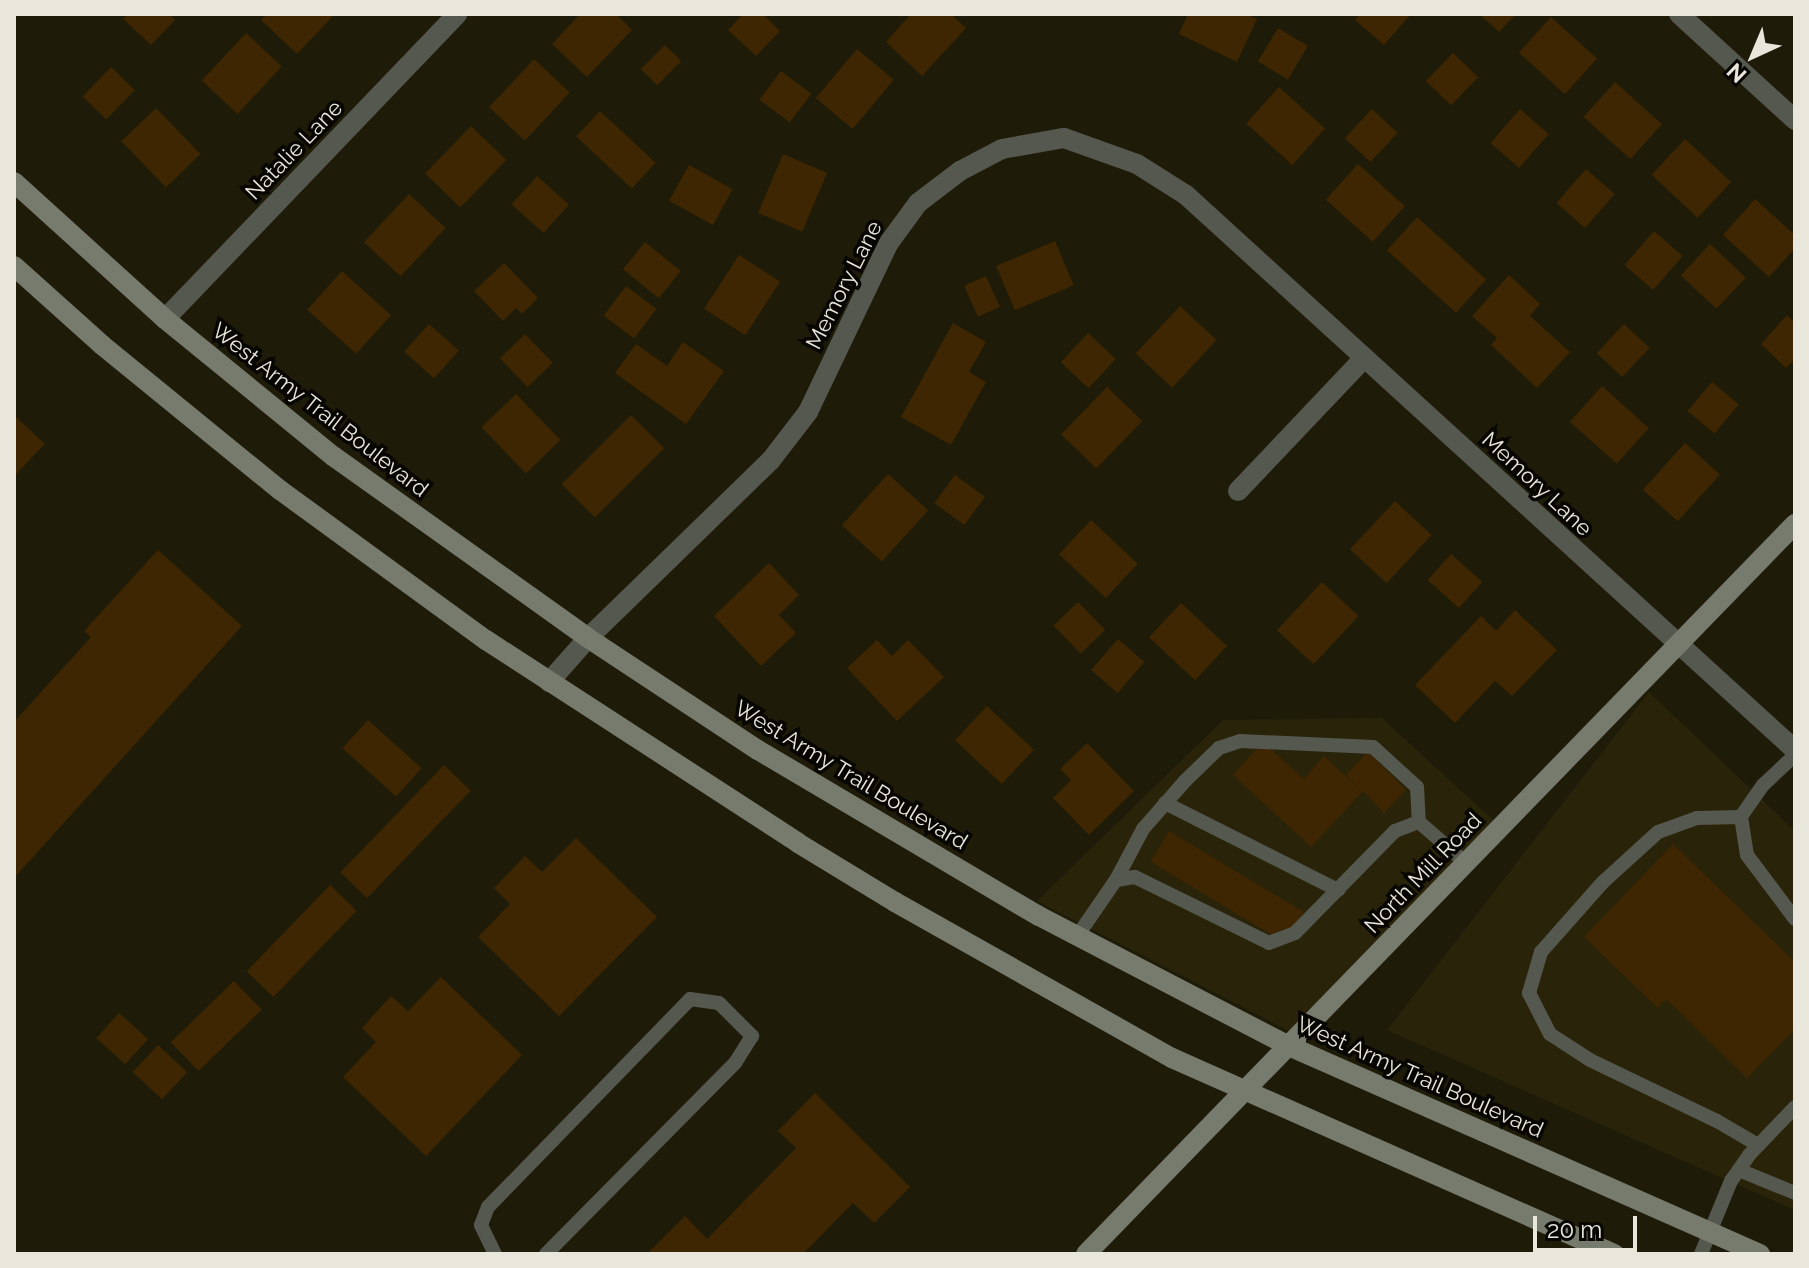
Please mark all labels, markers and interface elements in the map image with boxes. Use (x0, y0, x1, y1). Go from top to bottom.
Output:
north arrow (1713, 16, 1793, 96)
text: N (1721, 58, 1751, 88)
street label: Natalie Lane (240, 95, 348, 205)
street label: Memory Lane (800, 216, 888, 354)
street label: West Army Trail Boulevard (206, 317, 434, 503)
street label: Memory Lane (1476, 426, 1598, 542)
street label: West Army Trail Boulevard (729, 694, 973, 856)
street label: North Mill Road (1359, 807, 1487, 939)
street label: West Army Trail Boulevard (1291, 1010, 1549, 1144)
scale bar (1537, 1200, 1641, 1250)
text: 20 m (1547, 1215, 1602, 1244)

